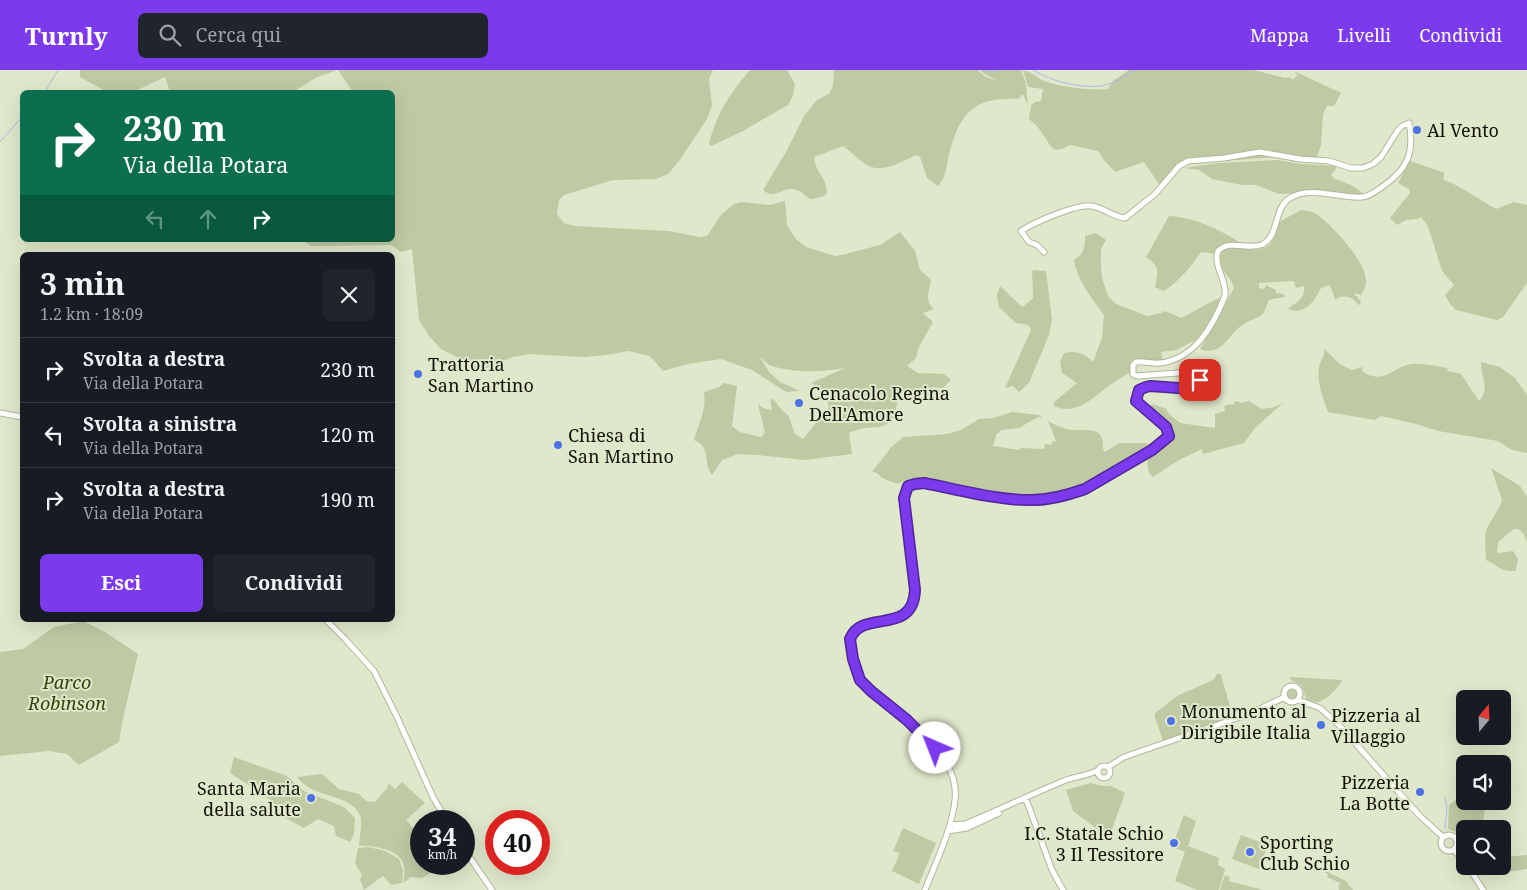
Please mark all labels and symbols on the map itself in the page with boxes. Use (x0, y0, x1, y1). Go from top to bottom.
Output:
place label: Al Vento (1427, 118, 1499, 142)
marker: Al Vento (1411, 124, 1423, 136)
place label: Trattoria San Martino (428, 352, 534, 397)
pin (1179, 359, 1221, 401)
marker: Trattoria San Martino (412, 368, 424, 380)
place label: Cenacolo Regina Dell'Amore (809, 381, 950, 426)
marker: Cenacolo Regina Dell'Amore (793, 397, 805, 409)
place label: Chiesa di San Martino (568, 423, 674, 468)
marker: Chiesa di San Martino (552, 439, 564, 451)
park label: Parco Robinson (27, 670, 106, 715)
north arrow (1456, 690, 1511, 745)
place label: Monumento al Dirigibile Italia (1181, 699, 1311, 744)
place label: Pizzeria al Villaggio (1331, 703, 1421, 748)
marker: Monumento al Dirigibile Italia (1165, 715, 1177, 727)
marker: Pizzeria al Villaggio (1315, 719, 1327, 731)
position arrow (908, 721, 960, 773)
place label: Pizzeria La Botte (1340, 770, 1410, 815)
place label: Santa Maria della salute (197, 776, 301, 821)
marker: Pizzeria La Botte (1414, 786, 1426, 798)
marker: Santa Maria della salute (305, 792, 317, 804)
speed limit sign: 40 (485, 810, 550, 875)
place label: I.C. Statale Schio 3 Il Tessitore (1024, 821, 1164, 866)
place label: Sporting Club Schio (1260, 830, 1350, 875)
marker: I.C. Statale Schio 3 Il Tessitore (1168, 837, 1180, 849)
marker: Sporting Club Schio (1244, 846, 1256, 858)

